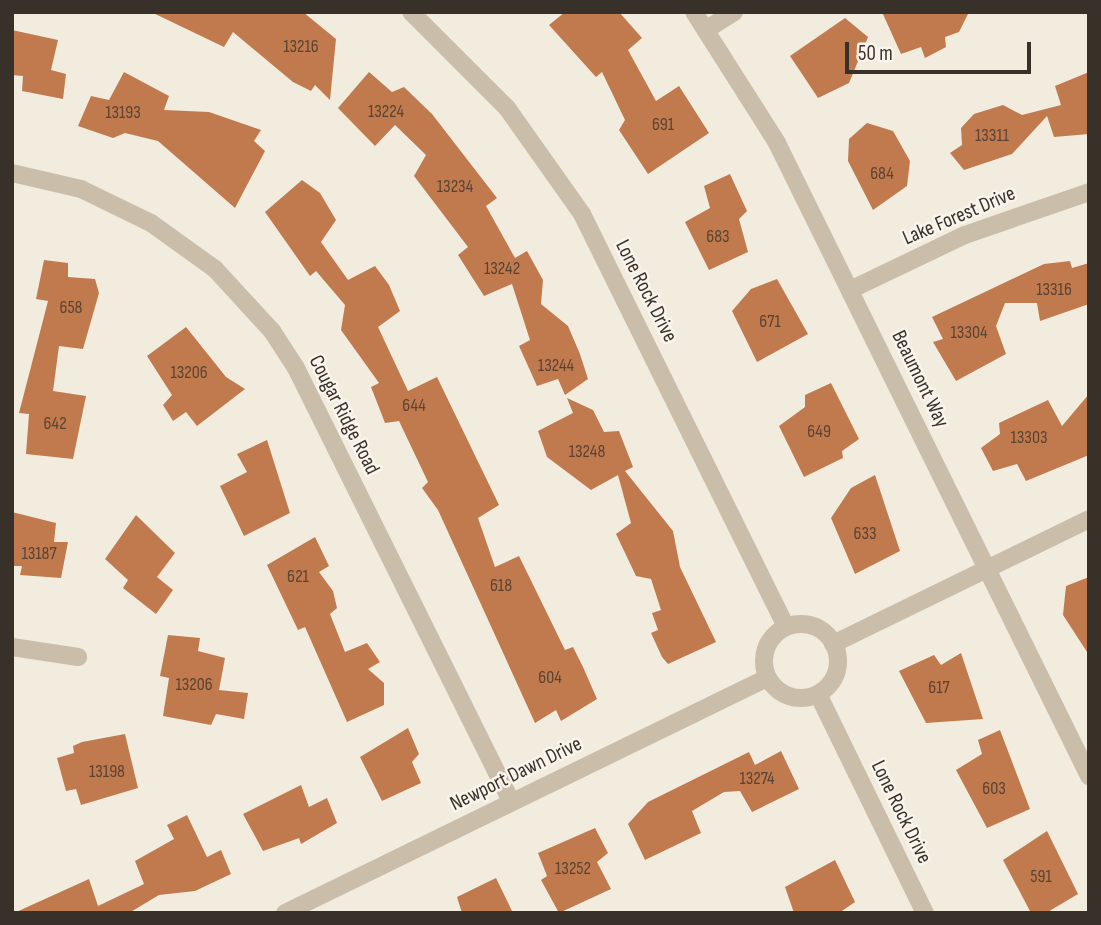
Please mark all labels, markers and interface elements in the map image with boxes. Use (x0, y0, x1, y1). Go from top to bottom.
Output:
scale bar (849, 28, 1034, 72)
house number: 13216 (283, 36, 319, 58)
text: 50 m (858, 41, 893, 66)
house number: 13224 (368, 101, 404, 123)
house number: 13193 (105, 102, 141, 124)
house number: 691 (652, 114, 674, 136)
house number: 13311 (975, 125, 1009, 147)
house number: 684 (870, 163, 894, 185)
house number: 13234 (437, 176, 473, 198)
street label: Lake Forest Drive (899, 181, 1019, 251)
house number: 683 (706, 226, 730, 248)
street label: Lone Rock Drive (609, 236, 683, 346)
house number: 13242 (484, 258, 520, 280)
house number: 13316 (1036, 279, 1072, 301)
house number: 658 (59, 297, 83, 319)
house number: 671 (759, 311, 781, 333)
house number: 13304 (951, 322, 987, 344)
street label: Beaumont Way (886, 326, 954, 432)
street label: Cougar Ridge Road (303, 351, 385, 479)
house number: 13244 (538, 355, 574, 377)
house number: 13206 (170, 362, 208, 384)
house number: 644 (402, 395, 426, 417)
house number: 642 (43, 413, 67, 435)
house number: 649 (807, 421, 831, 443)
house number: 13303 (1011, 427, 1047, 449)
house number: 13248 (569, 441, 605, 463)
house number: 633 (854, 523, 876, 545)
house number: 13187 (21, 543, 57, 565)
house number: 621 (287, 566, 309, 588)
house number: 618 (490, 575, 512, 597)
house number: 604 (538, 667, 562, 689)
house number: 13206 (175, 674, 213, 696)
house number: 617 (928, 677, 950, 699)
street label: Newport Dawn Drive (446, 731, 586, 817)
street label: Lone Rock Drive (865, 756, 937, 868)
house number: 13198 (89, 761, 125, 783)
house number: 13274 (739, 768, 775, 790)
house number: 603 (982, 778, 1006, 800)
house number: 13252 (555, 858, 591, 880)
house number: 591 (1030, 866, 1052, 888)

